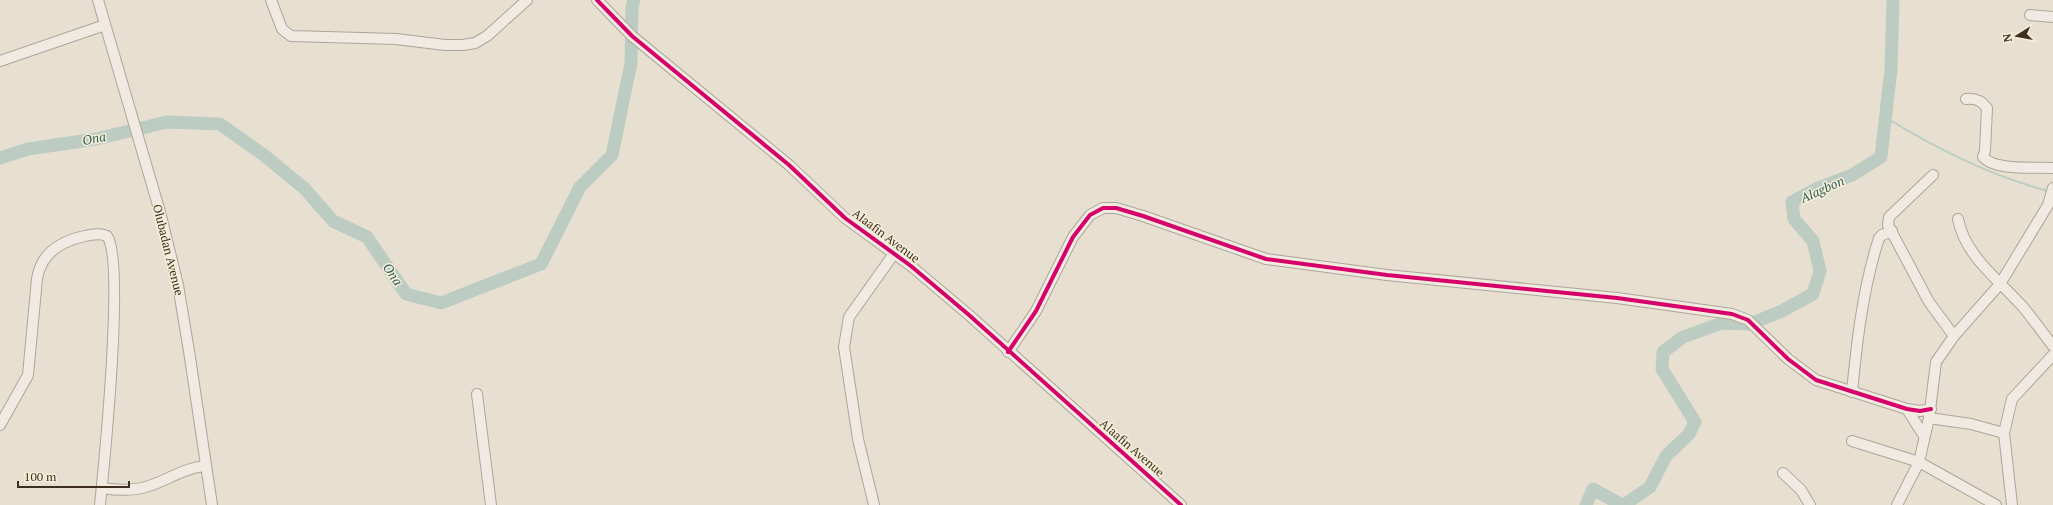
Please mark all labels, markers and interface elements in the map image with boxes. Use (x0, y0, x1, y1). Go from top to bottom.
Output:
north arrow (1997, 16, 2037, 56)
text: N (1999, 32, 2015, 43)
water label: Ona (81, 127, 107, 149)
water label: Alagbon (1796, 171, 1847, 207)
street label: Olubadan Avenue (150, 203, 187, 297)
street label: Alaafin Avenue (850, 205, 923, 266)
water label: Ona (379, 259, 407, 289)
street label: Alaafin Avenue (1097, 416, 1168, 480)
scale bar (18, 463, 129, 489)
text: 100 m (24, 469, 57, 484)

